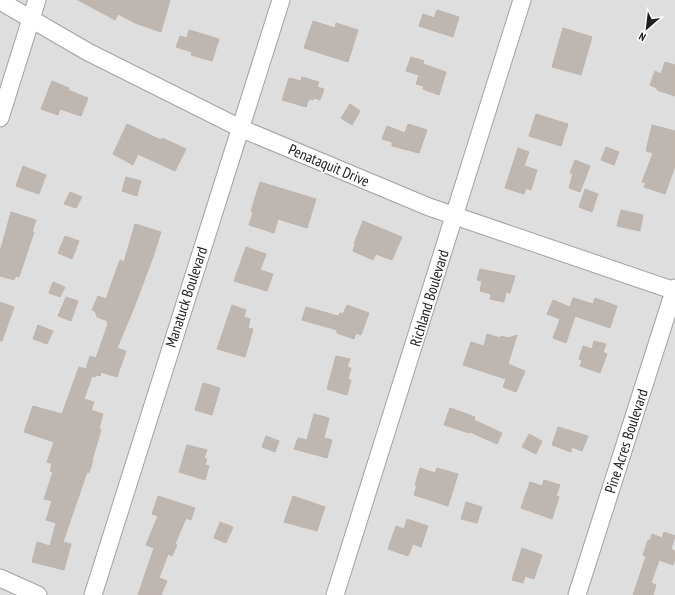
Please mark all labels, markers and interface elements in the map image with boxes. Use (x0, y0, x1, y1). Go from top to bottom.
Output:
north arrow (627, 8, 667, 48)
text: N (636, 29, 648, 44)
street label: Penataquit Drive (286, 139, 372, 191)
street label: Manatuck Boulevard (161, 244, 211, 350)
street label: Richland Boulevard (405, 247, 453, 349)
street label: Pine Acres Boulevard (600, 387, 652, 495)

